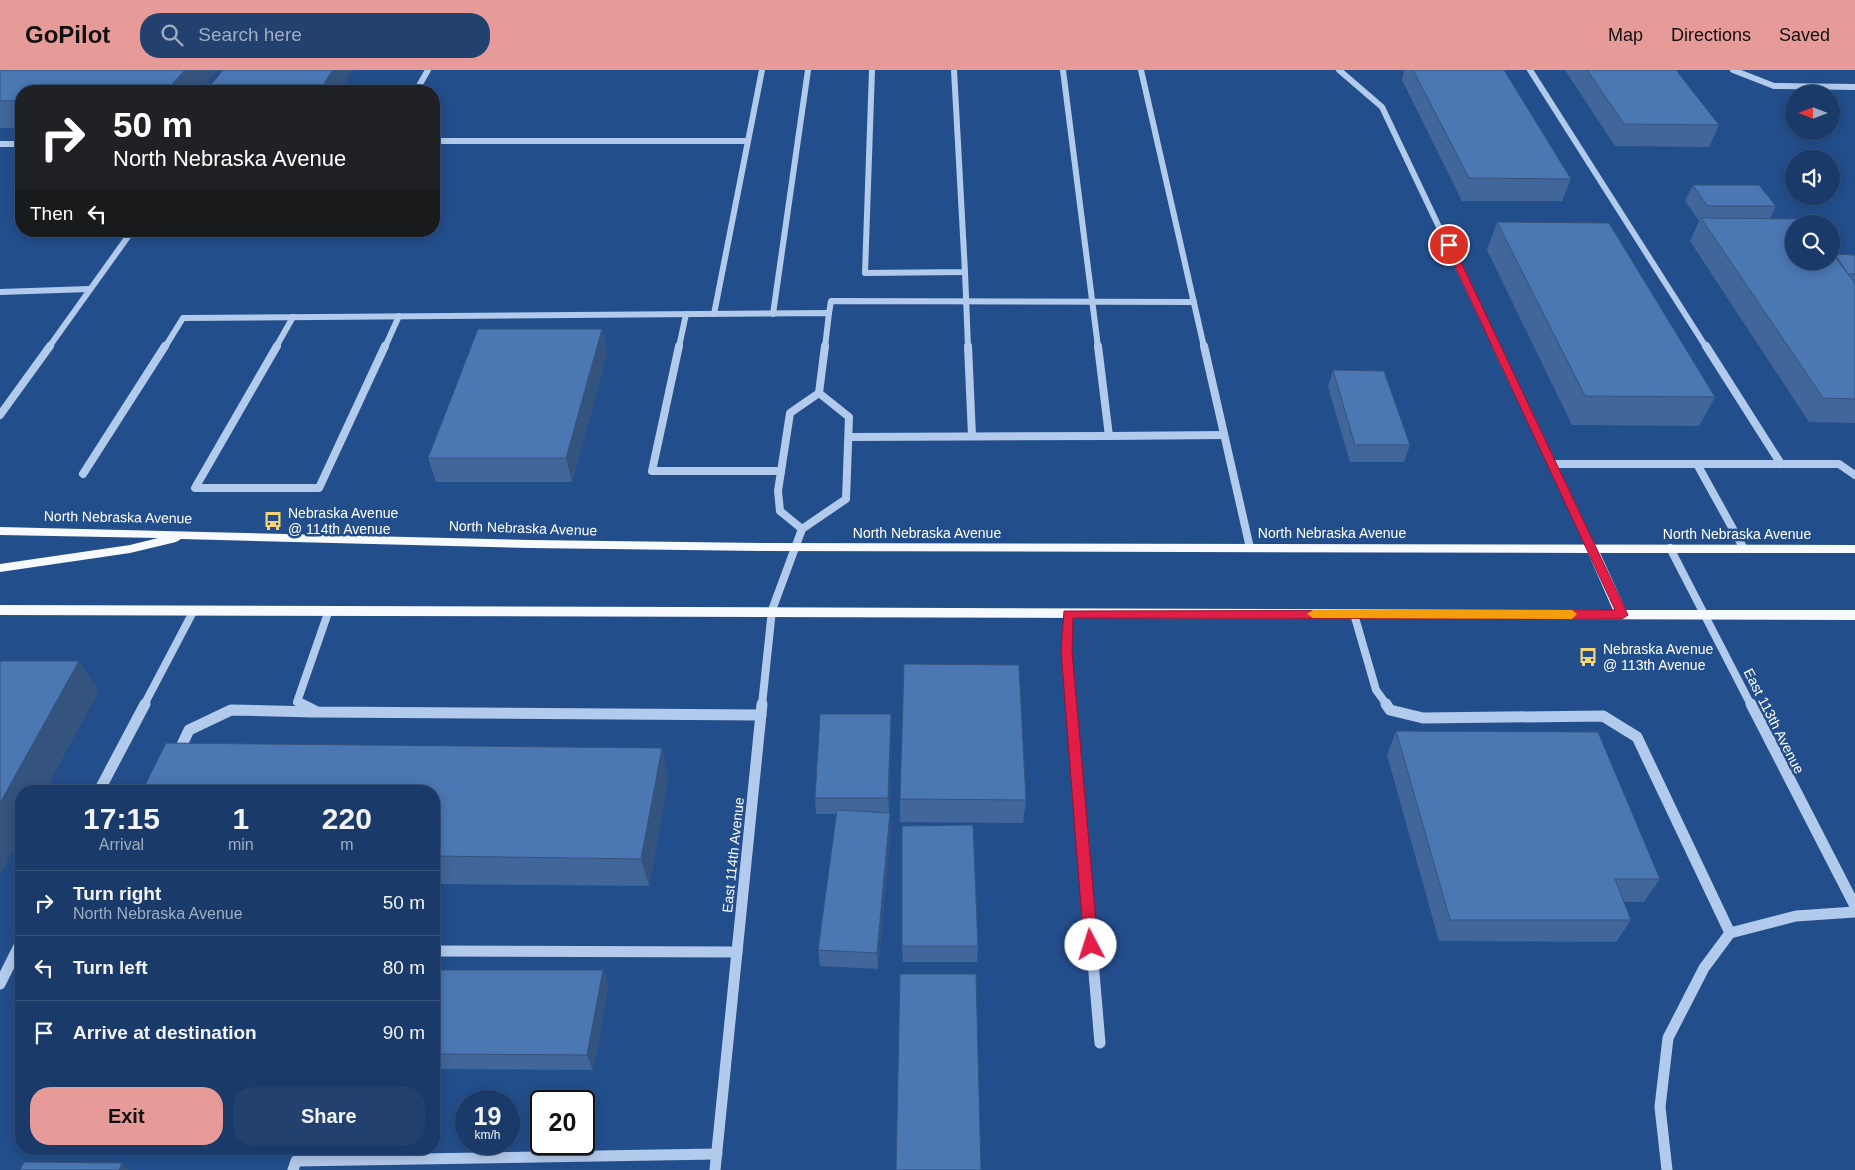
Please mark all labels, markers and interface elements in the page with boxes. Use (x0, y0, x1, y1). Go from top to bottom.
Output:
search box (140, 13, 490, 58)
text: GoPilot (25, 21, 110, 48)
icon: search (158, 21, 186, 49)
text: Search here (198, 24, 302, 45)
text: Map (1608, 25, 1643, 45)
text: Directions (1671, 25, 1751, 45)
text: Saved (1779, 25, 1830, 45)
north arrow (1785, 85, 1840, 140)
map controls (1785, 85, 1840, 270)
icon: right (30, 105, 95, 170)
text: 50 m (113, 105, 193, 144)
text: North Nebraska Avenue (113, 146, 346, 171)
button: sound (1785, 150, 1840, 205)
icon: left (83, 200, 111, 228)
text: Then (30, 203, 73, 224)
button: search (1785, 215, 1840, 270)
pin (1428, 224, 1470, 266)
icon: arrive (1435, 231, 1463, 259)
place label: Nebraska Avenue @ 114th Avenue (288, 505, 398, 537)
street label: North Nebraska Avenue (44, 508, 193, 526)
bus stop icon: Nebraska Avenue @ 114th Avenue (262, 510, 284, 532)
street label: North Nebraska Avenue (449, 517, 598, 539)
street label: North Nebraska Avenue (853, 525, 1001, 541)
street label: North Nebraska Avenue (1258, 525, 1406, 541)
street label: North Nebraska Avenue (1663, 526, 1811, 542)
place label: Nebraska Avenue @ 113th Avenue (1603, 641, 1713, 673)
bus stop icon: Nebraska Avenue @ 113th Avenue (1577, 646, 1599, 668)
street label: East 113th Avenue (1740, 666, 1808, 777)
street label: East 114th Avenue (719, 796, 747, 914)
text: 17:15 (83, 802, 160, 835)
text: 1 (232, 802, 249, 835)
text: 220 (322, 802, 372, 835)
text: Arrival (99, 836, 144, 853)
text: min (228, 836, 254, 853)
text: m (340, 836, 353, 853)
text: Turn right (73, 883, 161, 904)
icon: right (30, 889, 58, 917)
text: 50 m (383, 892, 425, 913)
text: North Nebraska Avenue (73, 905, 243, 922)
position arrow (1064, 918, 1116, 970)
icon: left (30, 954, 58, 982)
text: Turn left (73, 957, 148, 978)
text: 80 m (383, 957, 425, 978)
icon: arrive (30, 1019, 58, 1047)
text: Arrive at destination (73, 1022, 257, 1043)
text: 90 m (383, 1022, 425, 1043)
button: Exit (30, 1087, 223, 1145)
button: Share (233, 1087, 425, 1145)
speed limit sign: 20 (530, 1090, 595, 1155)
text: 19 (474, 1102, 501, 1130)
text: km/h (474, 1128, 501, 1142)

